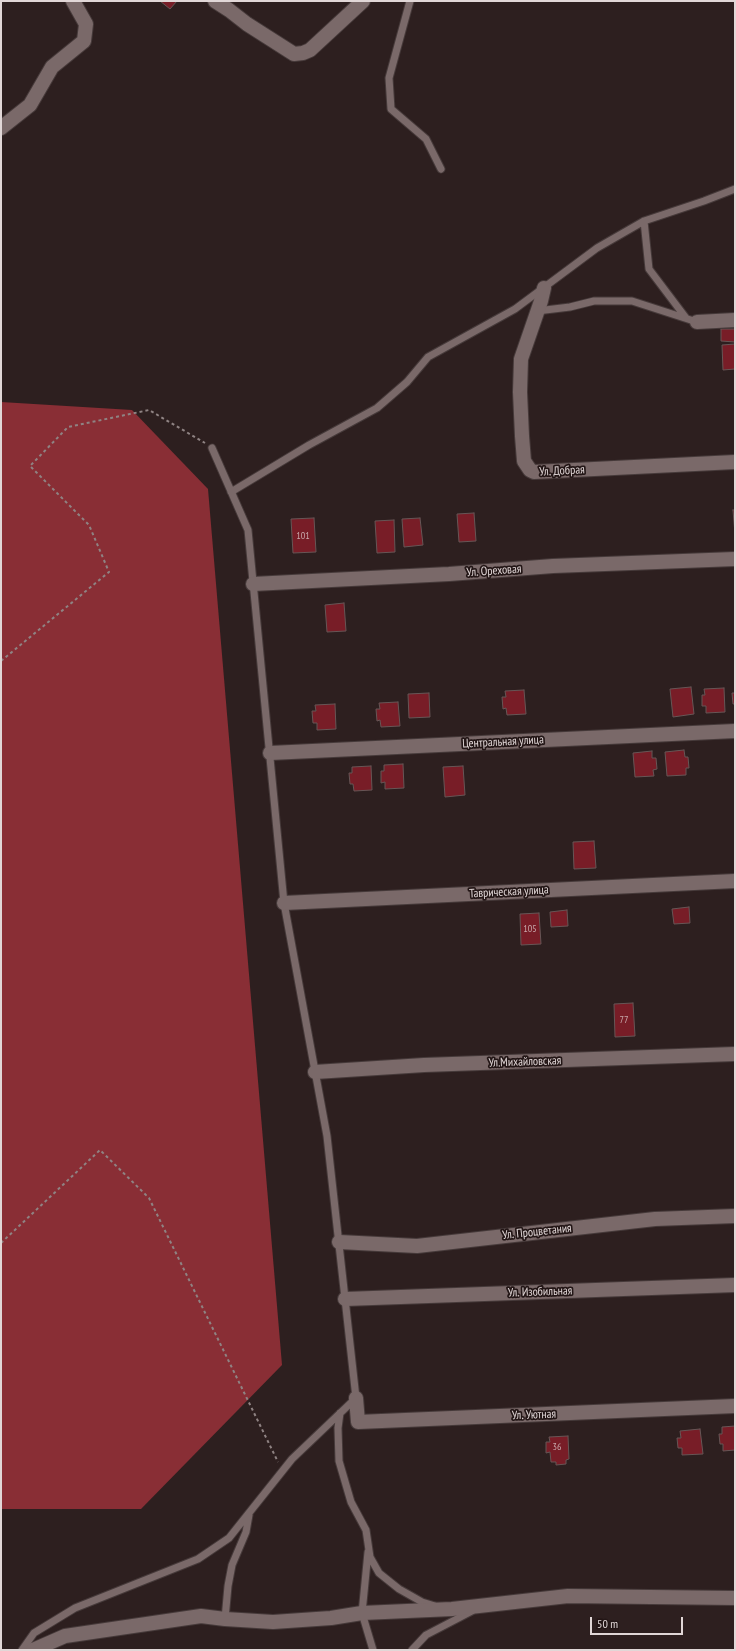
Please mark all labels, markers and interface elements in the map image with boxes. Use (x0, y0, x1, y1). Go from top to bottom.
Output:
street label: Ул. Добрая (539, 463, 585, 479)
house number: 101 (296, 530, 310, 542)
street label: Ул. Ореховая (466, 562, 522, 580)
street label: Центральная улица (462, 733, 544, 751)
street label: Таврическая улица (469, 883, 549, 901)
house number: 105 (523, 923, 537, 935)
house number: 77 (620, 1014, 628, 1026)
street label: Ул.Михайловская (488, 1054, 562, 1070)
street label: Ул. Процветания (502, 1221, 572, 1243)
street label: Ул. Изобильная (508, 1284, 572, 1300)
street label: Ул. Уютная (512, 1407, 556, 1423)
house number: 36 (553, 1441, 561, 1453)
scale bar (592, 1609, 685, 1635)
text: 50 m (597, 1616, 618, 1631)

